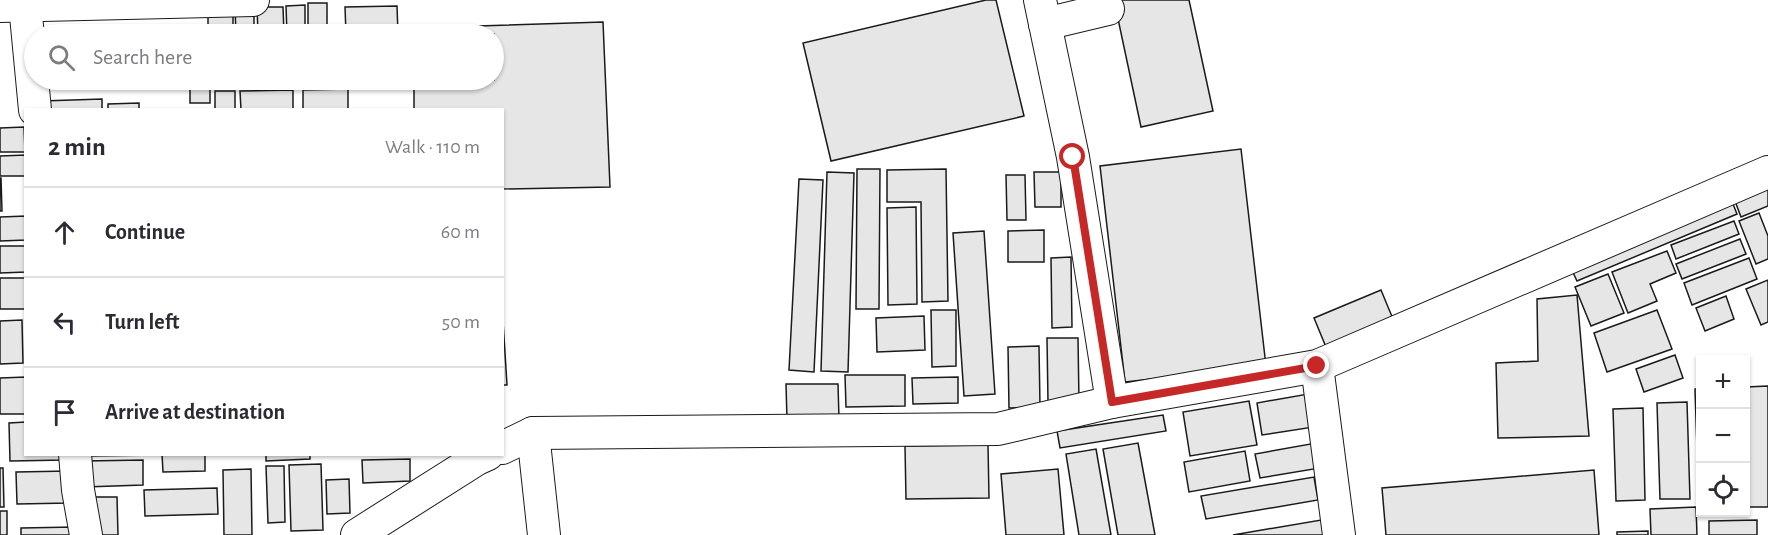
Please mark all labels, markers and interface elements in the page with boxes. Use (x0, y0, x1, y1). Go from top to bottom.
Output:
search box (24, 24, 504, 90)
icon: search (45, 41, 78, 74)
text: Search here (93, 46, 192, 68)
text: 2 min (48, 134, 106, 160)
text: Walk · 110 m (385, 137, 480, 157)
route start (1059, 143, 1085, 169)
icon: ahead (48, 216, 81, 249)
text: Continue (105, 221, 185, 243)
text: 60 m (441, 222, 480, 242)
icon: left (48, 306, 81, 339)
text: Turn left (105, 311, 179, 333)
text: 50 m (442, 312, 480, 332)
route end (1303, 352, 1329, 378)
map controls (1696, 355, 1750, 517)
button: + (1696, 355, 1750, 409)
icon: arrive (48, 396, 81, 429)
text: Arrive at destination (105, 401, 285, 423)
button: − (1696, 409, 1750, 463)
button: locate (1696, 463, 1750, 517)

